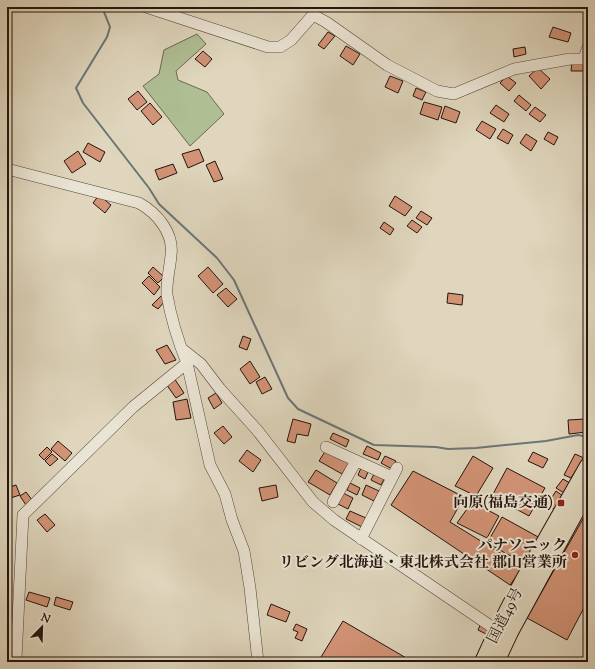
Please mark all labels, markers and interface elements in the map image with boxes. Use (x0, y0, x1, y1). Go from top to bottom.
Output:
place label: 向原(福島交通) (453, 493, 553, 514)
marker: 向原(福島交通) (556, 498, 566, 508)
place label: パナソニック リビング北海道・東北株式会社 郡山営業所 (279, 536, 567, 574)
marker: パナソニック リビング北海道・東北株式会社 郡山営業所 (570, 550, 580, 560)
street label: 国道49号 (483, 585, 529, 647)
north arrow (22, 607, 62, 647)
text: N (37, 609, 53, 628)

